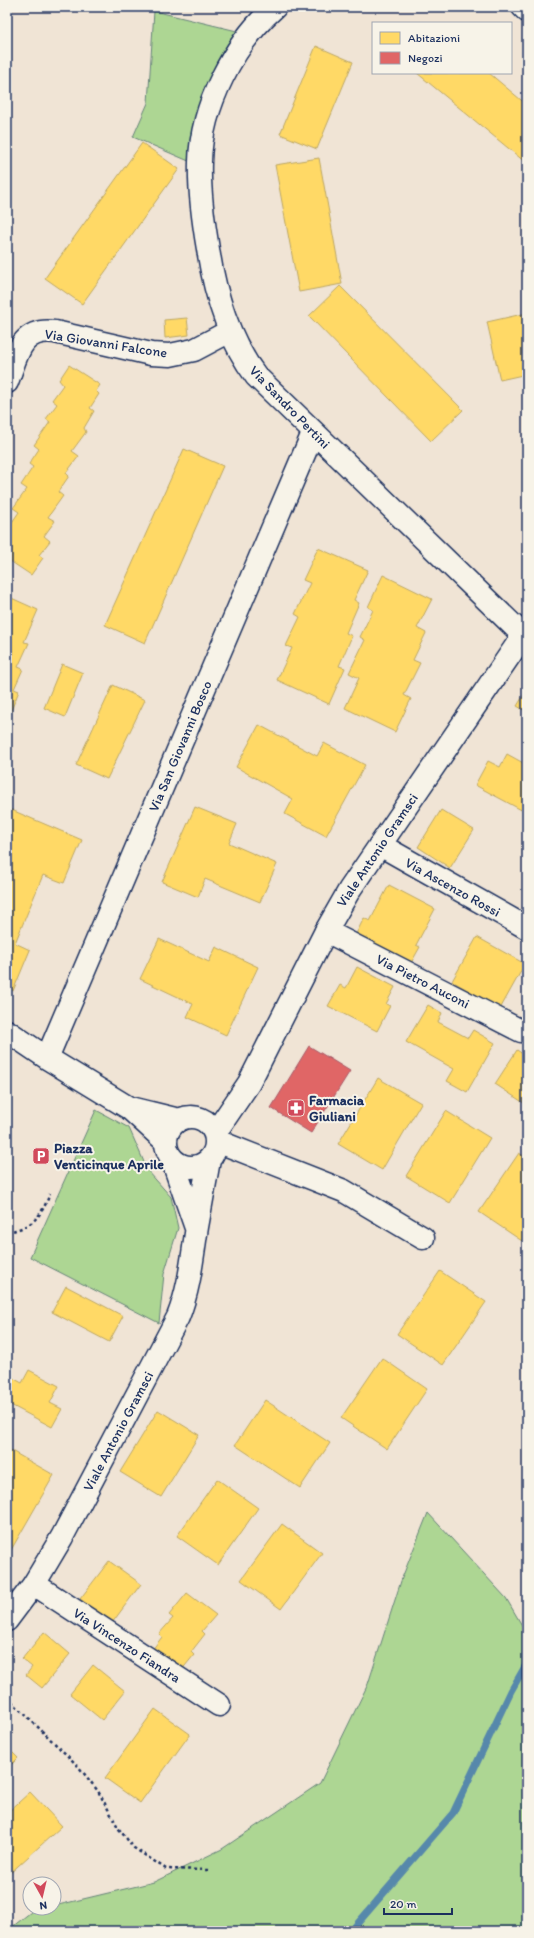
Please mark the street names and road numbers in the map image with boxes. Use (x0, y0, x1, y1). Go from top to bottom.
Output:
street label: Via Giovanni Falcone (43, 325, 169, 362)
street label: Via Sandro Pertini (246, 362, 334, 452)
street label: Via San Giovanni Bosco (145, 678, 216, 814)
street label: Viale Antonio Gramsci (333, 790, 422, 910)
street label: Via Ascenzo Rossi (402, 854, 503, 921)
street label: Via Pietro Auconi (373, 951, 472, 1012)
street label: Viale Antonio Gramsci (80, 1368, 157, 1494)
street label: Via Vincenzo Fiandra (70, 1604, 184, 1687)

